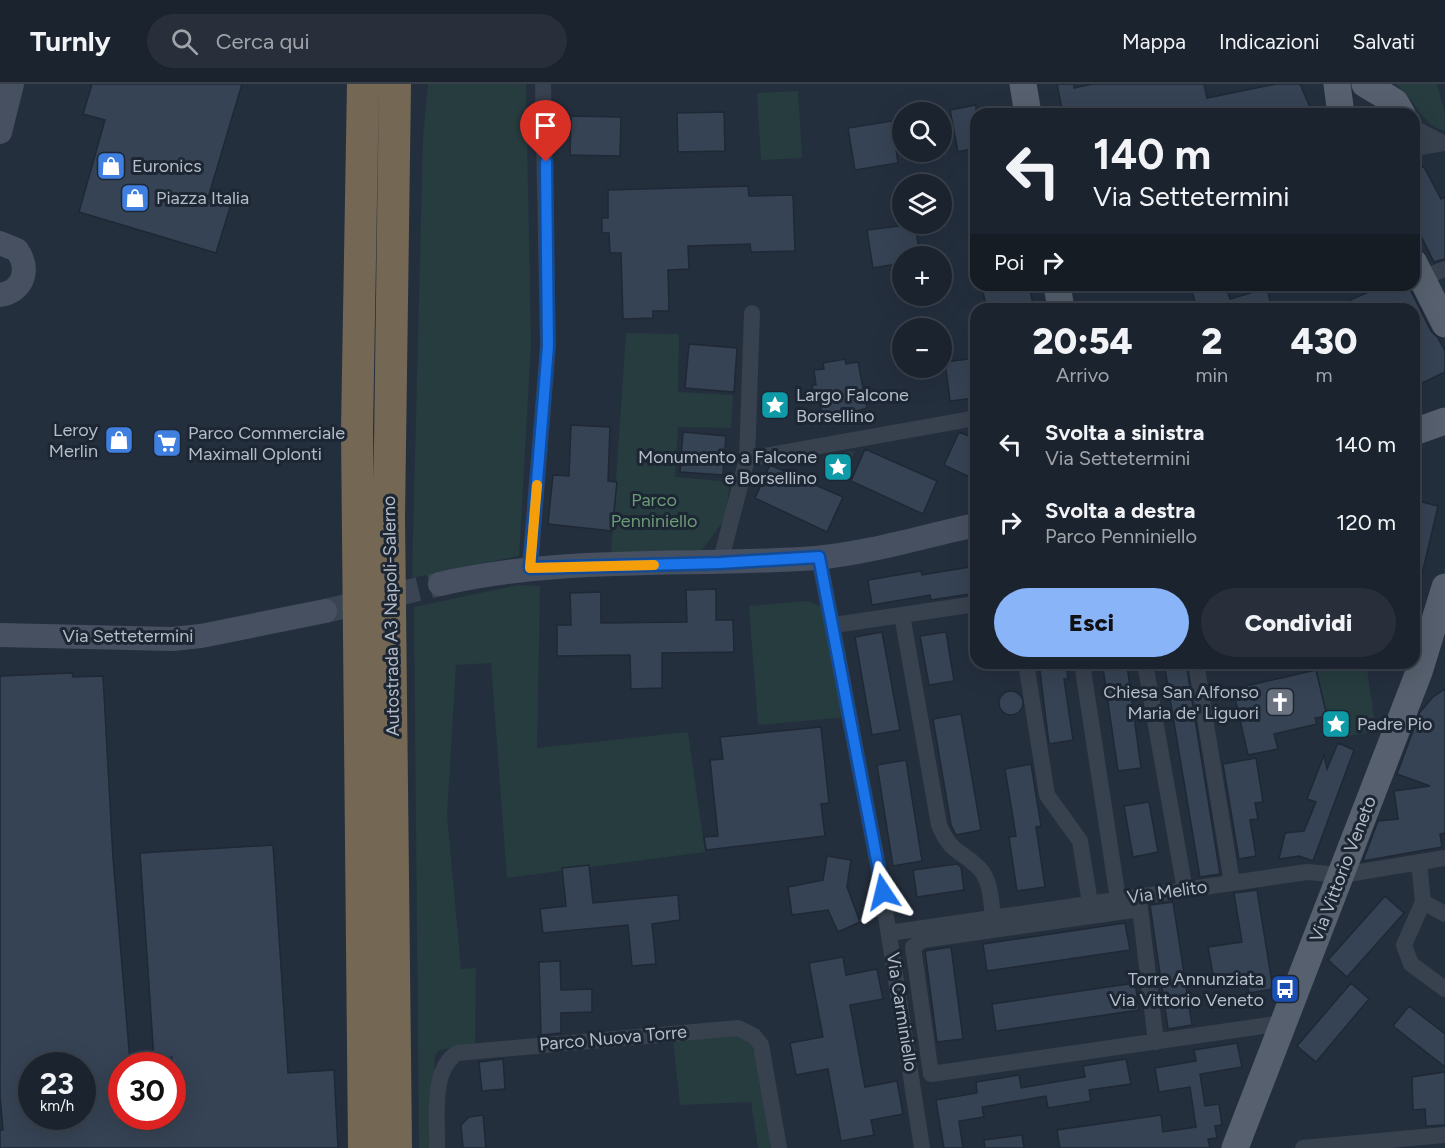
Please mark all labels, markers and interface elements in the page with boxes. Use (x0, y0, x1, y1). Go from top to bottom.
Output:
search box (147, 14, 567, 68)
text: Turnly (30, 24, 111, 58)
icon: search (168, 25, 201, 58)
text: Cerca qui (216, 28, 310, 55)
text: Mappa (1122, 29, 1186, 54)
text: Indicazioni (1219, 29, 1320, 54)
text: Salvati (1353, 29, 1415, 54)
pin (520, 100, 571, 162)
map controls (892, 102, 952, 378)
button: search (892, 102, 952, 162)
icon: arrive (529, 109, 562, 142)
text: 140 m (1093, 129, 1211, 180)
icon: left (994, 132, 1072, 210)
shop icon: Euronics (95, 150, 127, 182)
place label: Euronics (132, 155, 202, 177)
button: layers (892, 174, 952, 234)
text: Via Settetermini (1093, 180, 1289, 213)
shop icon: Piazza Italia (119, 182, 151, 214)
place label: Piazza Italia (156, 187, 249, 209)
button: + (892, 246, 952, 306)
icon: right (1036, 246, 1069, 279)
text: Poi (994, 249, 1024, 276)
button: − (892, 318, 952, 378)
text: 20:54 (1033, 320, 1133, 363)
text: 2 (1201, 320, 1222, 363)
text: 430 (1291, 320, 1357, 363)
text: Arrivo (1056, 363, 1109, 387)
text: min (1195, 363, 1228, 387)
text: m (1316, 363, 1333, 387)
place label: Largo Falcone Borsellino (796, 384, 909, 427)
place icon: Largo Falcone Borsellino (759, 389, 791, 421)
place label: Leroy Merlin (49, 419, 99, 462)
text: Svolta a sinistra (1045, 419, 1204, 446)
place label: Parco Commerciale Maximall Oplonti (188, 422, 345, 465)
shop icon: Leroy Merlin (103, 424, 135, 456)
supermarket icon: Parco Commerciale Maximall Oplonti (151, 427, 183, 459)
icon: left (994, 428, 1027, 461)
text: 140 m (1335, 431, 1396, 458)
place label: Monumento a Falcone e Borsellino (638, 446, 817, 489)
text: Via Settetermini (1045, 446, 1190, 470)
place icon: Monumento a Falcone e Borsellino (822, 451, 854, 483)
park label: Parco Penniniello (611, 489, 697, 532)
street label: Autostrada A3 Napoli-Salerno (378, 495, 404, 737)
text: Svolta a destra (1045, 497, 1195, 524)
icon: right (994, 506, 1027, 539)
text: 120 m (1336, 509, 1396, 536)
text: Parco Penniniello (1045, 524, 1197, 548)
button: Esci (994, 588, 1189, 657)
button: Condividi (1201, 588, 1396, 657)
street label: Via Settetermini (63, 625, 193, 647)
place label: Chiesa San Alfonso Maria de' Liguori (1103, 681, 1259, 724)
church icon: Chiesa San Alfonso Maria de' Liguori (1264, 686, 1296, 718)
place icon: Padre Pio (1320, 708, 1352, 740)
place label: Padre Pio (1357, 713, 1432, 735)
street label: Via Vittorio Veneto (1305, 793, 1381, 945)
position arrow (851, 860, 915, 924)
street label: Via Melito (1126, 875, 1208, 909)
street label: Via Carminiello (882, 951, 922, 1073)
place label: Torre Annunziata Via Vittorio Veneto (1109, 968, 1264, 1011)
bus stop icon: Torre Annunziata Via Vittorio Veneto (1269, 973, 1301, 1005)
street label: Parco Nuova Torre (538, 1021, 688, 1055)
speed limit sign: 30 (108, 1052, 186, 1130)
text: 23 (40, 1065, 74, 1102)
text: km/h (40, 1097, 74, 1115)

